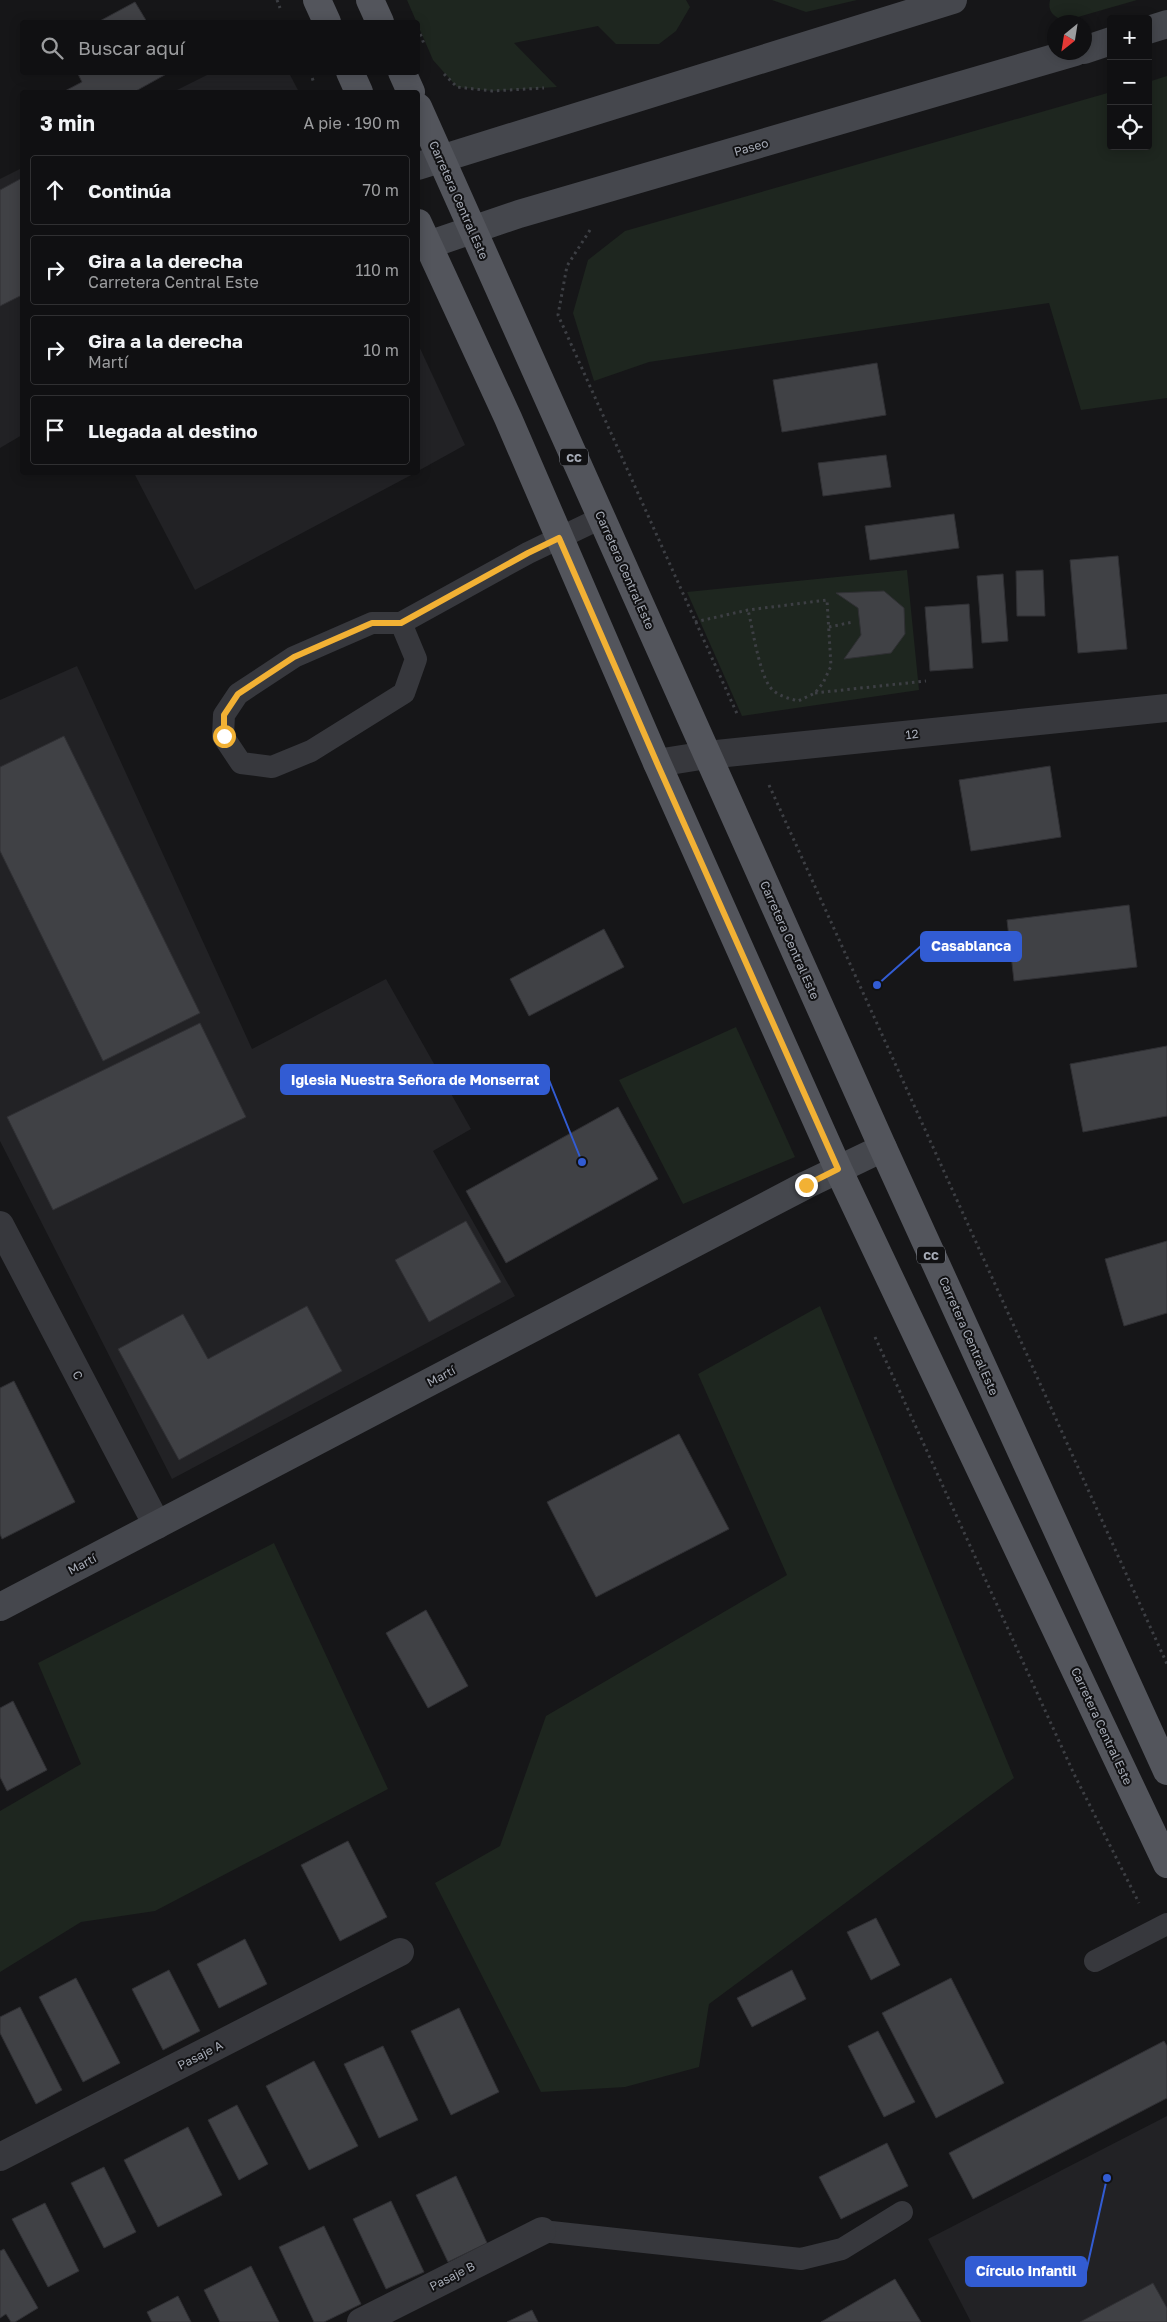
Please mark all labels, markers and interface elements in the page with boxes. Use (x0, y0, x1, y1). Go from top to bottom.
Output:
north arrow (1047, 15, 1092, 60)
map controls (1107, 15, 1152, 150)
button: + (1107, 15, 1152, 60)
search box (20, 20, 420, 75)
icon: search (38, 34, 66, 62)
text: Buscar aquí (78, 36, 185, 59)
button: − (1107, 60, 1152, 105)
button: locate (1107, 105, 1152, 150)
text: 3 min (40, 110, 95, 136)
text: A pie · 190 m (304, 113, 400, 133)
street label: Paseo (732, 135, 770, 159)
street label: Carretera Central Este (426, 138, 492, 262)
icon: ahead (41, 176, 69, 204)
text: Continúa (88, 179, 171, 202)
text: 70 m (362, 180, 399, 200)
text: Gira a la derecha (88, 249, 243, 272)
icon: right (41, 256, 69, 284)
text: 110 m (355, 260, 399, 280)
text: Carretera Central Este (88, 272, 259, 292)
text: Gira a la derecha (88, 329, 243, 352)
icon: right (41, 336, 69, 364)
text: 10 m (363, 340, 399, 360)
text: Martí (88, 352, 128, 372)
icon: arrive (41, 416, 69, 444)
text: Llegada al destino (88, 419, 258, 442)
road number: CC (560, 448, 588, 466)
street label: Carretera Central Este (592, 508, 658, 632)
route start (213, 725, 236, 748)
street label: 12 (905, 726, 919, 742)
street label: Carretera Central Este (757, 878, 823, 1002)
callout: Casablanca (921, 932, 1021, 961)
text: Casablanca (931, 937, 1011, 954)
callout: Iglesia Nuestra Señora de Monserrat (281, 1065, 549, 1094)
text: Iglesia Nuestra Señora de Monserrat (291, 1071, 540, 1088)
route end (795, 1174, 818, 1197)
road number: CC (917, 1246, 945, 1264)
street label: Carretera Central Este (936, 1274, 1002, 1398)
street label: Martí (424, 1362, 458, 1390)
street label: C (69, 1368, 87, 1382)
street label: Martí (65, 1550, 99, 1578)
street label: Carretera Central Este (1068, 1665, 1136, 1787)
street label: Pasaje A (175, 2037, 225, 2073)
callout: Círculo Infantil (966, 2257, 1086, 2286)
street label: Pasaje B (427, 2258, 477, 2294)
text: Círculo Infantil (976, 2262, 1077, 2279)

